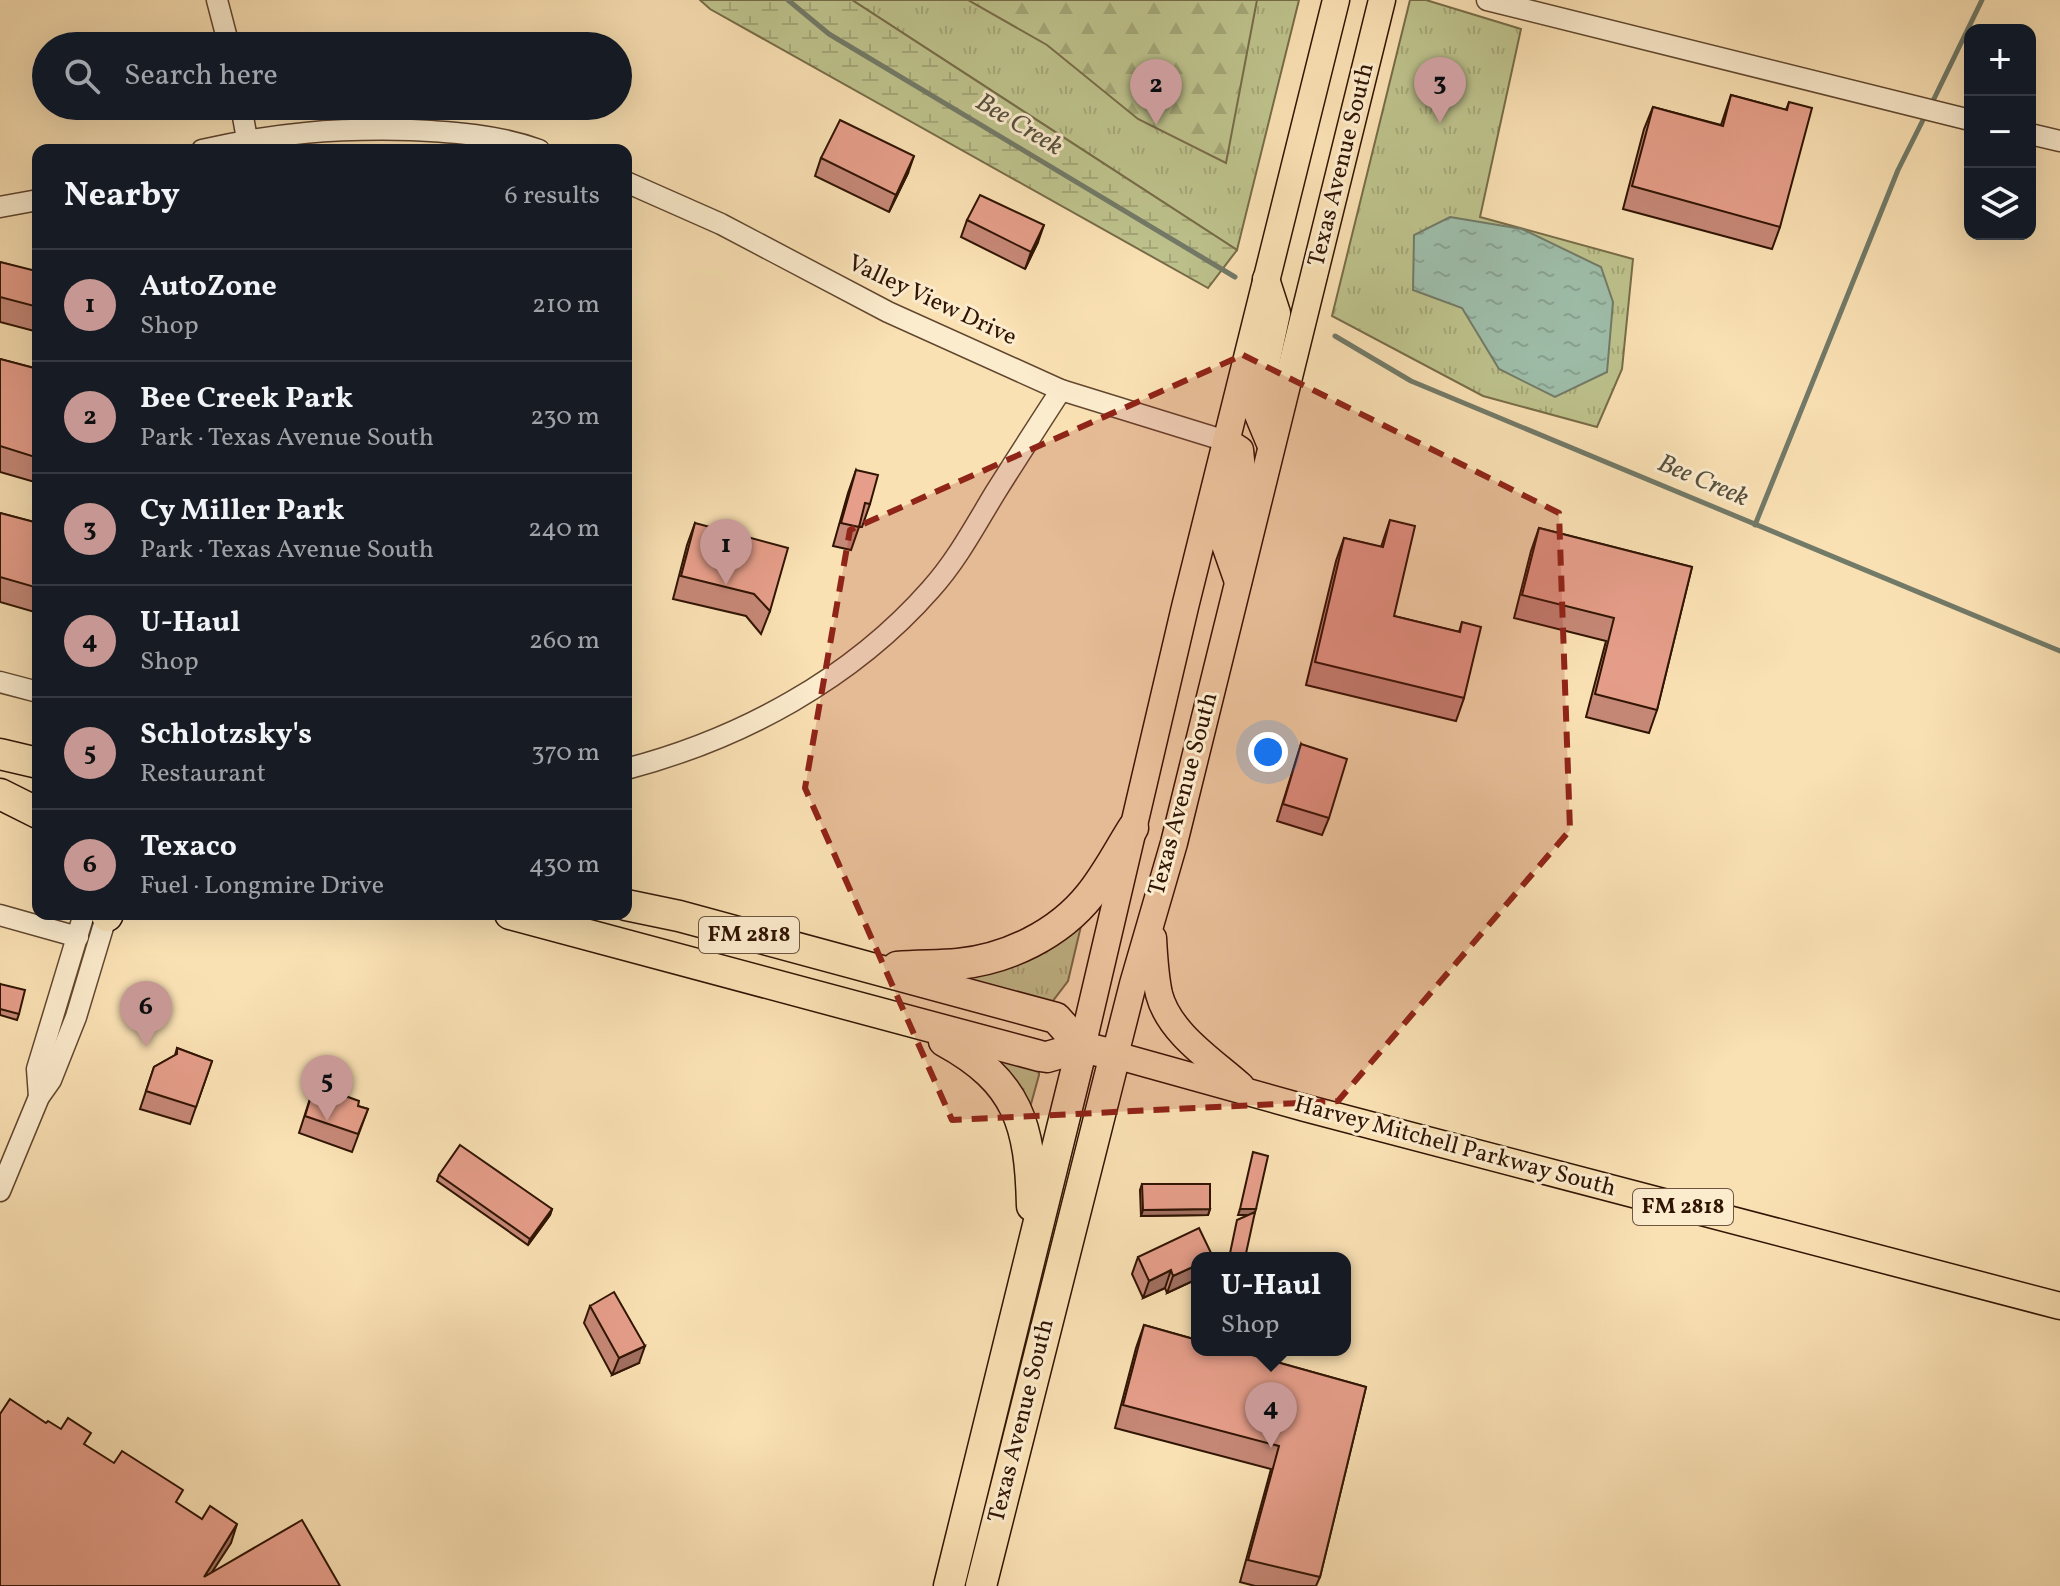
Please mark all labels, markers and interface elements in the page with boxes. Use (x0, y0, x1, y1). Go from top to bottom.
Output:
map controls (1964, 24, 2036, 240)
button: + (1964, 24, 2036, 96)
search box (32, 32, 632, 120)
icon: search (60, 54, 104, 98)
text: Search here (124, 55, 278, 97)
pin: 3 (1414, 57, 1466, 123)
pin: 2 (1130, 59, 1182, 125)
street label: Texas Avenue South (1300, 60, 1384, 270)
water label: Bee Creek (969, 85, 1069, 165)
button: − (1964, 96, 2036, 168)
button: layers (1964, 168, 2036, 240)
text: Nearby (64, 173, 180, 220)
text: 6 results (505, 178, 600, 214)
street label: Valley View Drive (842, 247, 1022, 355)
text: AutoZone (140, 266, 277, 308)
text: 1 (85, 287, 95, 323)
text: 210 m (532, 287, 600, 323)
text: Shop (140, 308, 199, 344)
text: Bee Creek Park (140, 378, 353, 420)
text: 2 (83, 399, 97, 435)
text: 230 m (530, 399, 600, 435)
text: Park · Texas Avenue South (140, 420, 434, 456)
water label: Bee Creek (1652, 446, 1754, 516)
text: Cy Miller Park (140, 490, 344, 532)
text: 3 (83, 511, 97, 547)
text: 240 m (528, 511, 600, 547)
pin: 1 (700, 519, 752, 585)
text: Park · Texas Avenue South (140, 532, 434, 568)
text: U-Haul (140, 602, 240, 644)
text: 4 (82, 623, 98, 659)
text: 260 m (529, 623, 600, 659)
text: Shop (140, 644, 199, 680)
street label: Texas Avenue South (1141, 689, 1227, 899)
text: Schlotzsky's (140, 714, 312, 756)
your location (1248, 732, 1288, 772)
text: 5 (84, 735, 96, 771)
text: 370 m (531, 735, 600, 771)
text: Restaurant (140, 756, 266, 792)
text: Texaco (140, 826, 237, 868)
text: 6 (83, 847, 97, 883)
text: 430 m (529, 847, 600, 883)
text: Fuel · Longmire Drive (140, 868, 384, 904)
road number: FM 2818 (699, 917, 799, 953)
pin: 6 (120, 981, 172, 1047)
pin: 5 (301, 1055, 353, 1121)
street label: Harvey Mitchell Parkway South (1290, 1088, 1620, 1206)
road number: FM 2818 (1633, 1189, 1733, 1225)
popup (1191, 1252, 1351, 1356)
text: U-Haul (1221, 1265, 1321, 1307)
text: Shop (1221, 1307, 1279, 1343)
street label: Texas Avenue South (980, 1316, 1064, 1526)
pin: 4 (1245, 1382, 1297, 1448)

